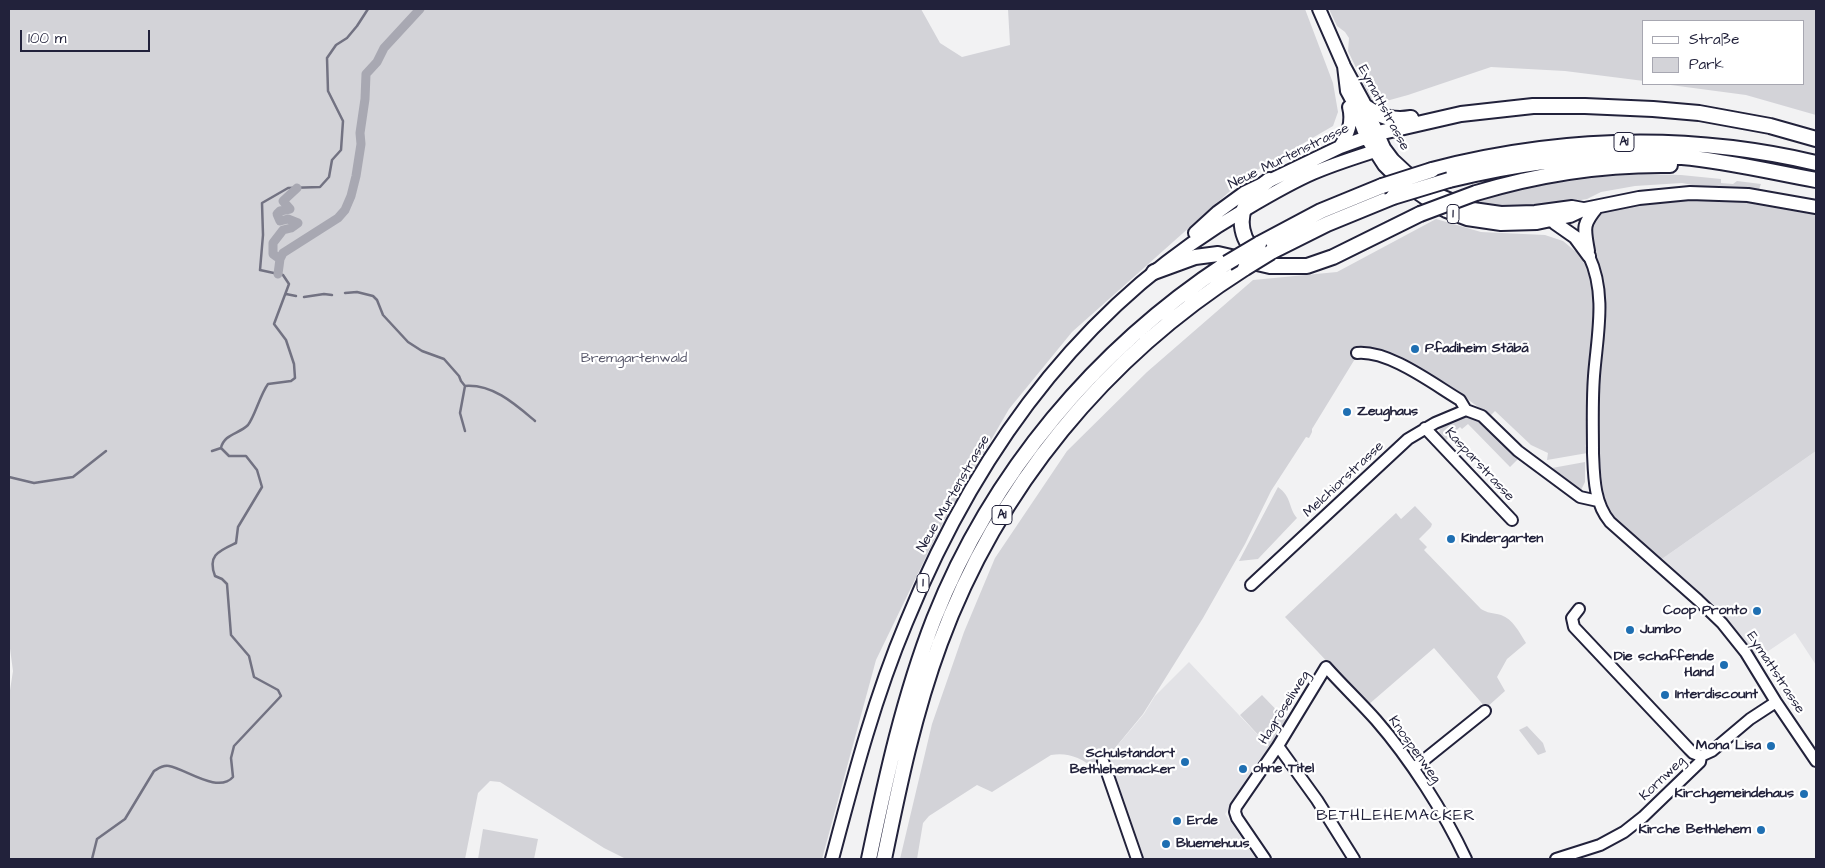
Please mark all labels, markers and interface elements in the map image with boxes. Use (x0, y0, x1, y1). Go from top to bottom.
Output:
scale bar (22, 20, 152, 52)
legend (1642, 20, 1805, 85)
text: 100 m (28, 28, 67, 49)
text: Straße (1689, 29, 1739, 50)
text: Park (1689, 54, 1724, 75)
street label: Eymattstrasse (1353, 62, 1413, 154)
street label: Neue Murtenstrasse (1226, 120, 1352, 194)
road number: A1 (1614, 132, 1634, 152)
road number: 1 (1447, 204, 1459, 223)
place label: Pfadiheim Stäbä (1425, 341, 1529, 357)
marker: Pfadiheim Stäbä (1409, 343, 1421, 355)
park label: Bremgartenwald (581, 351, 687, 367)
place label: Zeughaus (1357, 404, 1418, 420)
marker: Zeughaus (1341, 406, 1353, 418)
street label: Kasparstrasse (1441, 425, 1517, 505)
street label: Neue Murtenstrasse (914, 432, 994, 556)
street label: Melchiorstrasse (1300, 438, 1388, 522)
road number: A1 (992, 506, 1012, 524)
place label: Kindergarten (1461, 531, 1543, 547)
marker: Kindergarten (1445, 533, 1457, 545)
road number: 1 (917, 574, 929, 592)
place label: Coop Pronto (1663, 603, 1747, 619)
marker: Coop Pronto (1751, 605, 1763, 617)
place label: Jumbo (1640, 622, 1681, 638)
marker: Jumbo (1624, 624, 1636, 636)
street label: Eymattstrasse (1742, 629, 1808, 717)
place label: Die schaffende Hand (1614, 649, 1714, 682)
marker: Die schaffende Hand (1718, 659, 1730, 671)
street label: Hagröseliweg (1256, 668, 1314, 748)
place label: Interdiscount (1675, 687, 1758, 703)
marker: Interdiscount (1659, 689, 1671, 701)
street label: Knospenweg (1384, 713, 1444, 787)
place label: Mona Lisa (1696, 738, 1761, 754)
marker: Mona Lisa (1765, 740, 1777, 752)
place label: Schulstandort Bethlehemacker (1070, 746, 1175, 779)
street label: Kornweg (1637, 753, 1689, 805)
marker: Schulstandort Bethlehemacker (1179, 756, 1191, 768)
place label: ohne Titel (1253, 761, 1314, 777)
marker: ohne Titel (1237, 763, 1249, 775)
place label: Kirchgemeindehaus (1675, 786, 1794, 802)
marker: Kirchgemeindehaus (1798, 788, 1810, 800)
district label: BETHLEHEMACKER (1314, 807, 1478, 827)
place label: Erde (1187, 813, 1218, 829)
marker: Erde (1171, 815, 1183, 827)
place label: Kirche Bethlehem (1638, 822, 1751, 838)
marker: Kirche Bethlehem (1755, 824, 1767, 836)
place label: Bluemehuus (1176, 836, 1249, 852)
marker: Bluemehuus (1160, 838, 1172, 850)

